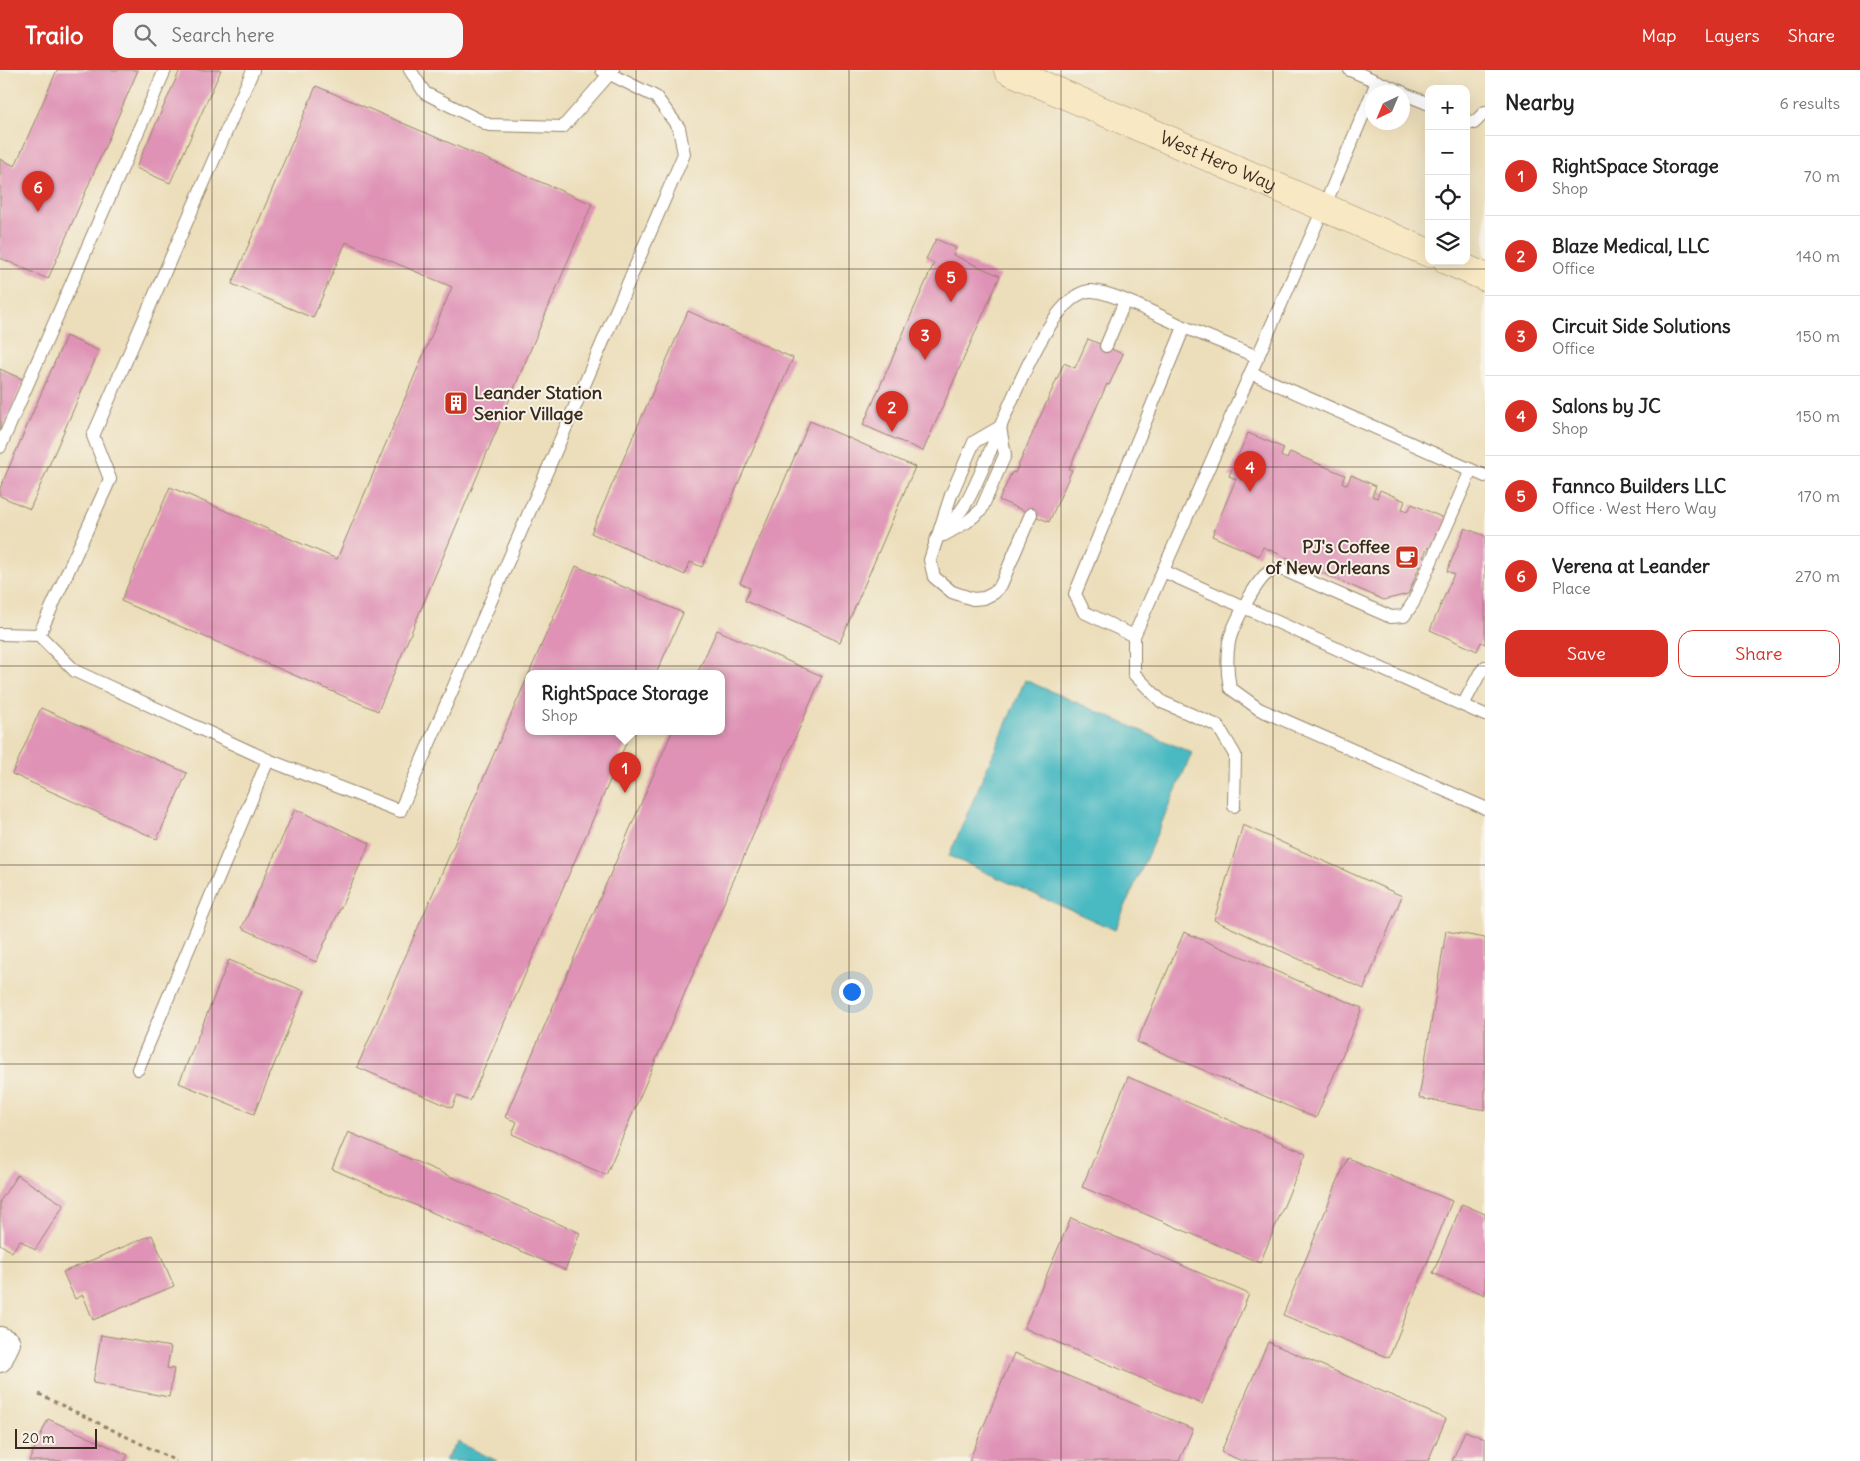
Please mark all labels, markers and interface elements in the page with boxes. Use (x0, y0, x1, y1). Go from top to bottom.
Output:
search box (113, 13, 463, 58)
text: Trailo (25, 20, 83, 50)
icon: search (131, 21, 159, 49)
text: Search here (171, 23, 274, 47)
text: Map (1641, 24, 1676, 47)
text: Layers (1704, 24, 1760, 47)
text: Share (1788, 24, 1835, 47)
north arrow (1365, 85, 1410, 130)
map controls (1425, 85, 1470, 265)
button: + (1425, 85, 1470, 130)
text: Nearby (1505, 89, 1575, 116)
text: 6 results (1779, 93, 1840, 113)
street label: West Hero Way (1157, 126, 1280, 196)
button: − (1425, 130, 1470, 175)
text: RightSpace Storage (1552, 154, 1719, 178)
text: 1 (1518, 166, 1524, 186)
text: 70 m (1804, 166, 1840, 186)
pin: 6 (22, 171, 54, 212)
button: locate (1425, 175, 1470, 220)
text: Shop (1552, 178, 1588, 198)
button: layers (1425, 220, 1470, 265)
text: Blaze Medical, LLC (1552, 234, 1710, 258)
text: 2 (1517, 246, 1525, 266)
text: 140 m (1796, 246, 1840, 266)
text: Office (1552, 258, 1595, 278)
pin: 5 (935, 261, 967, 302)
text: Circuit Side Solutions (1552, 314, 1731, 338)
pin: 3 (909, 319, 941, 360)
text: 3 (1516, 326, 1526, 346)
text: 150 m (1796, 326, 1840, 346)
text: Office (1552, 338, 1595, 358)
place label: Leander Station Senior Village (474, 381, 603, 425)
building icon: Leander Station Senior Village (443, 390, 469, 416)
pin: 2 (876, 391, 908, 432)
text: Salons by JC (1552, 394, 1661, 418)
text: 4 (1516, 406, 1526, 426)
text: 150 m (1796, 406, 1840, 426)
text: Shop (1552, 418, 1588, 438)
pin: 4 (1234, 451, 1266, 492)
text: Fannco Builders LLC (1552, 474, 1726, 498)
text: 5 (1516, 486, 1526, 506)
text: 170 m (1797, 486, 1840, 506)
text: Office · West Hero Way (1552, 498, 1716, 518)
place label: PJ's Coffee of New Orleans (1265, 535, 1390, 579)
cafe icon: PJ's Coffee of New Orleans (1394, 544, 1420, 570)
text: Verena at Leander (1552, 554, 1710, 578)
text: 6 (1516, 566, 1526, 586)
text: 270 m (1795, 566, 1840, 586)
text: Place (1552, 578, 1591, 598)
button: Save (1505, 630, 1668, 677)
button: Share (1678, 630, 1840, 677)
popup (525, 670, 725, 735)
text: RightSpace Storage (542, 681, 708, 705)
text: Shop (542, 705, 578, 725)
pin: 1 (609, 752, 641, 793)
your location (839, 979, 865, 1005)
scale bar (15, 1426, 98, 1449)
text: 20 m (22, 1429, 55, 1447)

